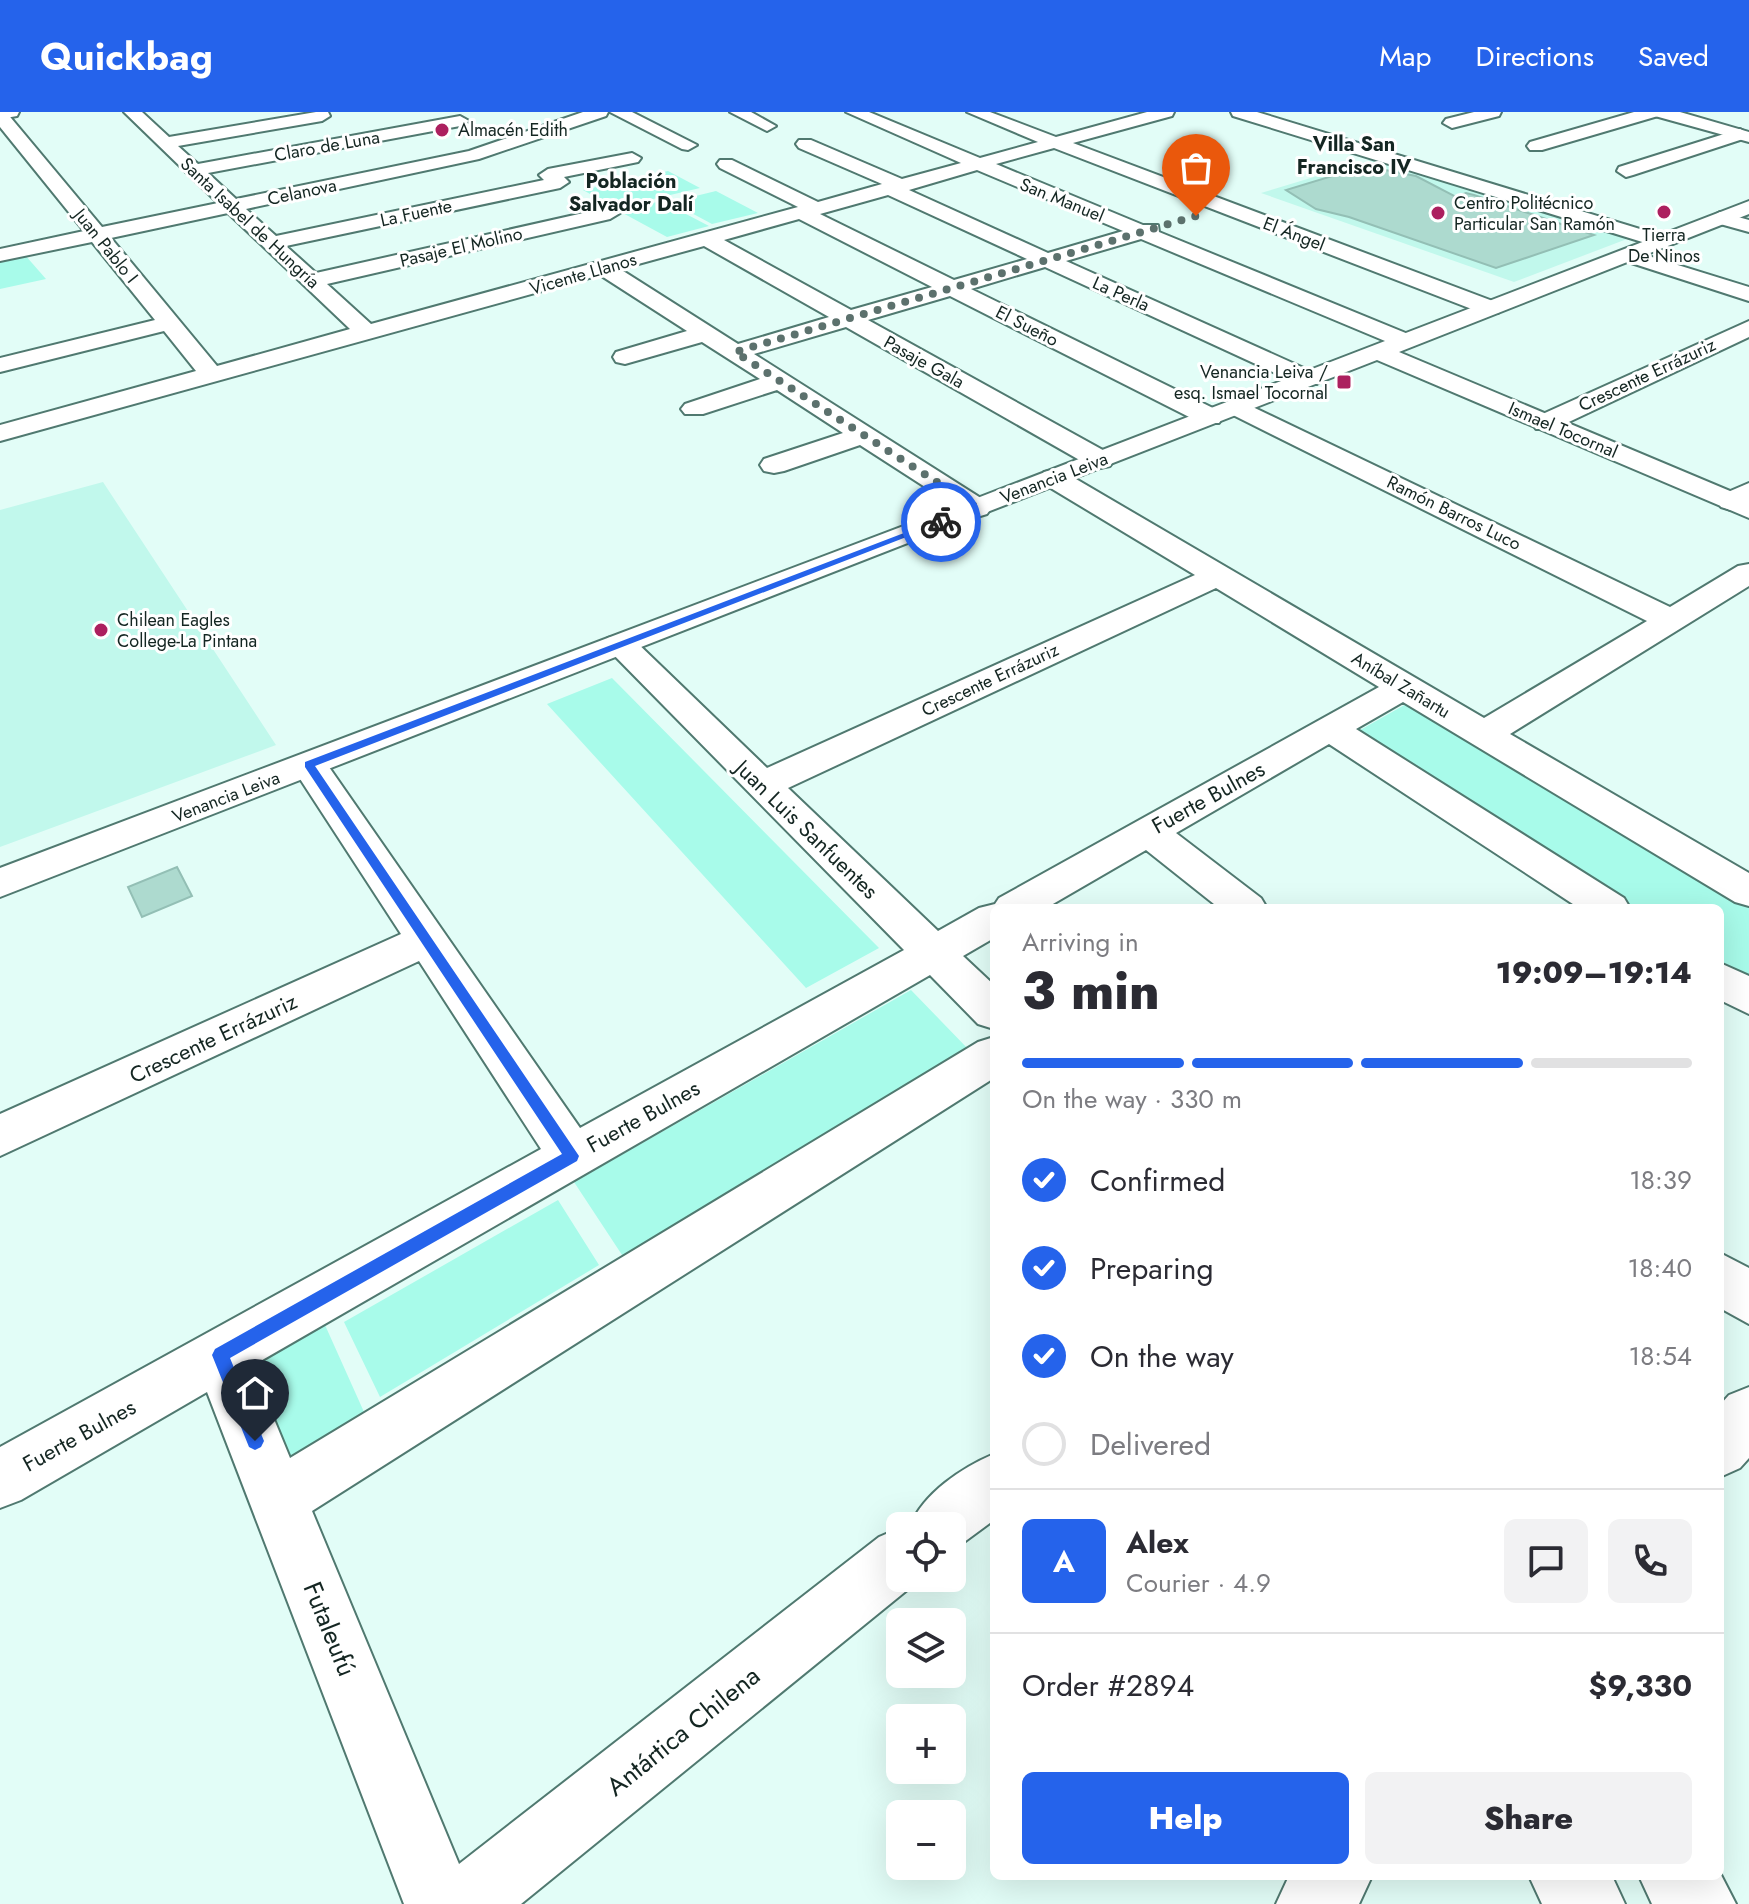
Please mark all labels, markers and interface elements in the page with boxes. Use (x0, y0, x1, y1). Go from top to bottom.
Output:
text: Quickbag (40, 29, 213, 84)
text: Map (1379, 36, 1431, 77)
text: Directions (1475, 36, 1594, 77)
text: Saved (1638, 36, 1709, 77)
place label: Almacén Edith (458, 117, 568, 143)
marker: Almacén Edith (433, 121, 451, 139)
street label: Claro de Luna (272, 124, 382, 168)
district label: Villa San Francisco IV (1297, 130, 1412, 182)
pin (1162, 134, 1230, 216)
icon: bag (1174, 146, 1218, 190)
street label: Santa Isabel de Hungría (175, 151, 325, 295)
district label: Población Salvador Dalí (569, 167, 695, 219)
street label: San Manuel (1016, 171, 1108, 229)
street label: Celanova (265, 172, 339, 212)
place label: Centro Politécnico Particular San Ramón (1454, 190, 1615, 237)
street label: La Fuente (378, 193, 454, 233)
street label: Juan Pablo I (67, 202, 144, 289)
marker: Tierra De Ninos (1655, 203, 1673, 221)
marker: Centro Politécnico Particular San Ramón (1429, 204, 1447, 222)
street label: El Ángel (1259, 210, 1329, 258)
street label: Pasaje El Molino (397, 220, 525, 274)
place label: Tierra De Ninos (1628, 222, 1700, 269)
street label: Vicente Llanos (526, 246, 640, 302)
street label: La Perla (1088, 270, 1154, 318)
street label: El Sueño (991, 299, 1063, 353)
street label: Pasaje Gala (879, 329, 969, 395)
street label: Crescente Errázuriz (1574, 331, 1721, 418)
place label: Venancia Leiva / esq. Ismael Tocornal (1174, 359, 1328, 406)
marker: Venancia Leiva / esq. Ismael Tocornal (1335, 373, 1353, 391)
street label: Ismael Tocornal (1504, 395, 1622, 465)
street label: Venancia Leiva (996, 446, 1112, 510)
street label: Ramón Barros Luco (1383, 469, 1526, 557)
courier (901, 482, 981, 562)
icon: bike (919, 500, 963, 544)
place label: Chilean Eagles College-La Pintana (117, 607, 257, 654)
marker: Chilean Eagles College-La Pintana (92, 621, 110, 639)
street label: Crescente Errázuriz (917, 636, 1064, 723)
street label: Aníbal Zañartu (1347, 645, 1455, 725)
street label: Juan Luis Sanfuentes (726, 750, 886, 906)
street label: Fuerte Bulnes (1146, 753, 1270, 841)
street label: Venancia Leiva (168, 765, 284, 829)
text: Arriving in (1022, 923, 1139, 961)
text: 19:09–19:14 (1496, 951, 1692, 994)
text: 3 min (1022, 953, 1160, 1029)
street label: Crescente Errázuriz (124, 985, 302, 1091)
street label: Fuerte Bulnes (581, 1072, 705, 1160)
text: On the way · 330 m (1022, 1080, 1242, 1118)
icon: check (1022, 1158, 1066, 1202)
text: Confirmed (1090, 1159, 1225, 1202)
text: 18:39 (1629, 1161, 1692, 1199)
icon: check (1022, 1246, 1066, 1290)
text: Preparing (1090, 1247, 1214, 1290)
text: 18:40 (1628, 1249, 1692, 1287)
icon: check (1022, 1334, 1066, 1378)
text: On the way (1090, 1335, 1234, 1378)
text: 18:54 (1628, 1337, 1692, 1375)
pin (221, 1359, 289, 1441)
icon: home (233, 1371, 277, 1415)
street label: Fuerte Bulnes (17, 1391, 141, 1479)
text: Delivered (1090, 1423, 1211, 1466)
map controls (886, 1512, 966, 1880)
button: locate (886, 1512, 966, 1592)
button: chat (1504, 1519, 1588, 1603)
button: phone (1608, 1519, 1692, 1603)
text: Alex (1126, 1521, 1189, 1564)
text: A (1053, 1540, 1075, 1583)
text: Courier · 4.9 (1126, 1564, 1271, 1602)
street label: Futaleufú (294, 1576, 366, 1682)
button: layers (886, 1608, 966, 1688)
street label: Antártica Chilena (598, 1657, 768, 1805)
text: Order #2894 (1022, 1664, 1194, 1707)
text: $9,330 (1589, 1664, 1692, 1707)
button: + (886, 1704, 966, 1784)
button: Help (1022, 1772, 1349, 1864)
button: Share (1365, 1772, 1692, 1864)
button: − (886, 1800, 966, 1880)

